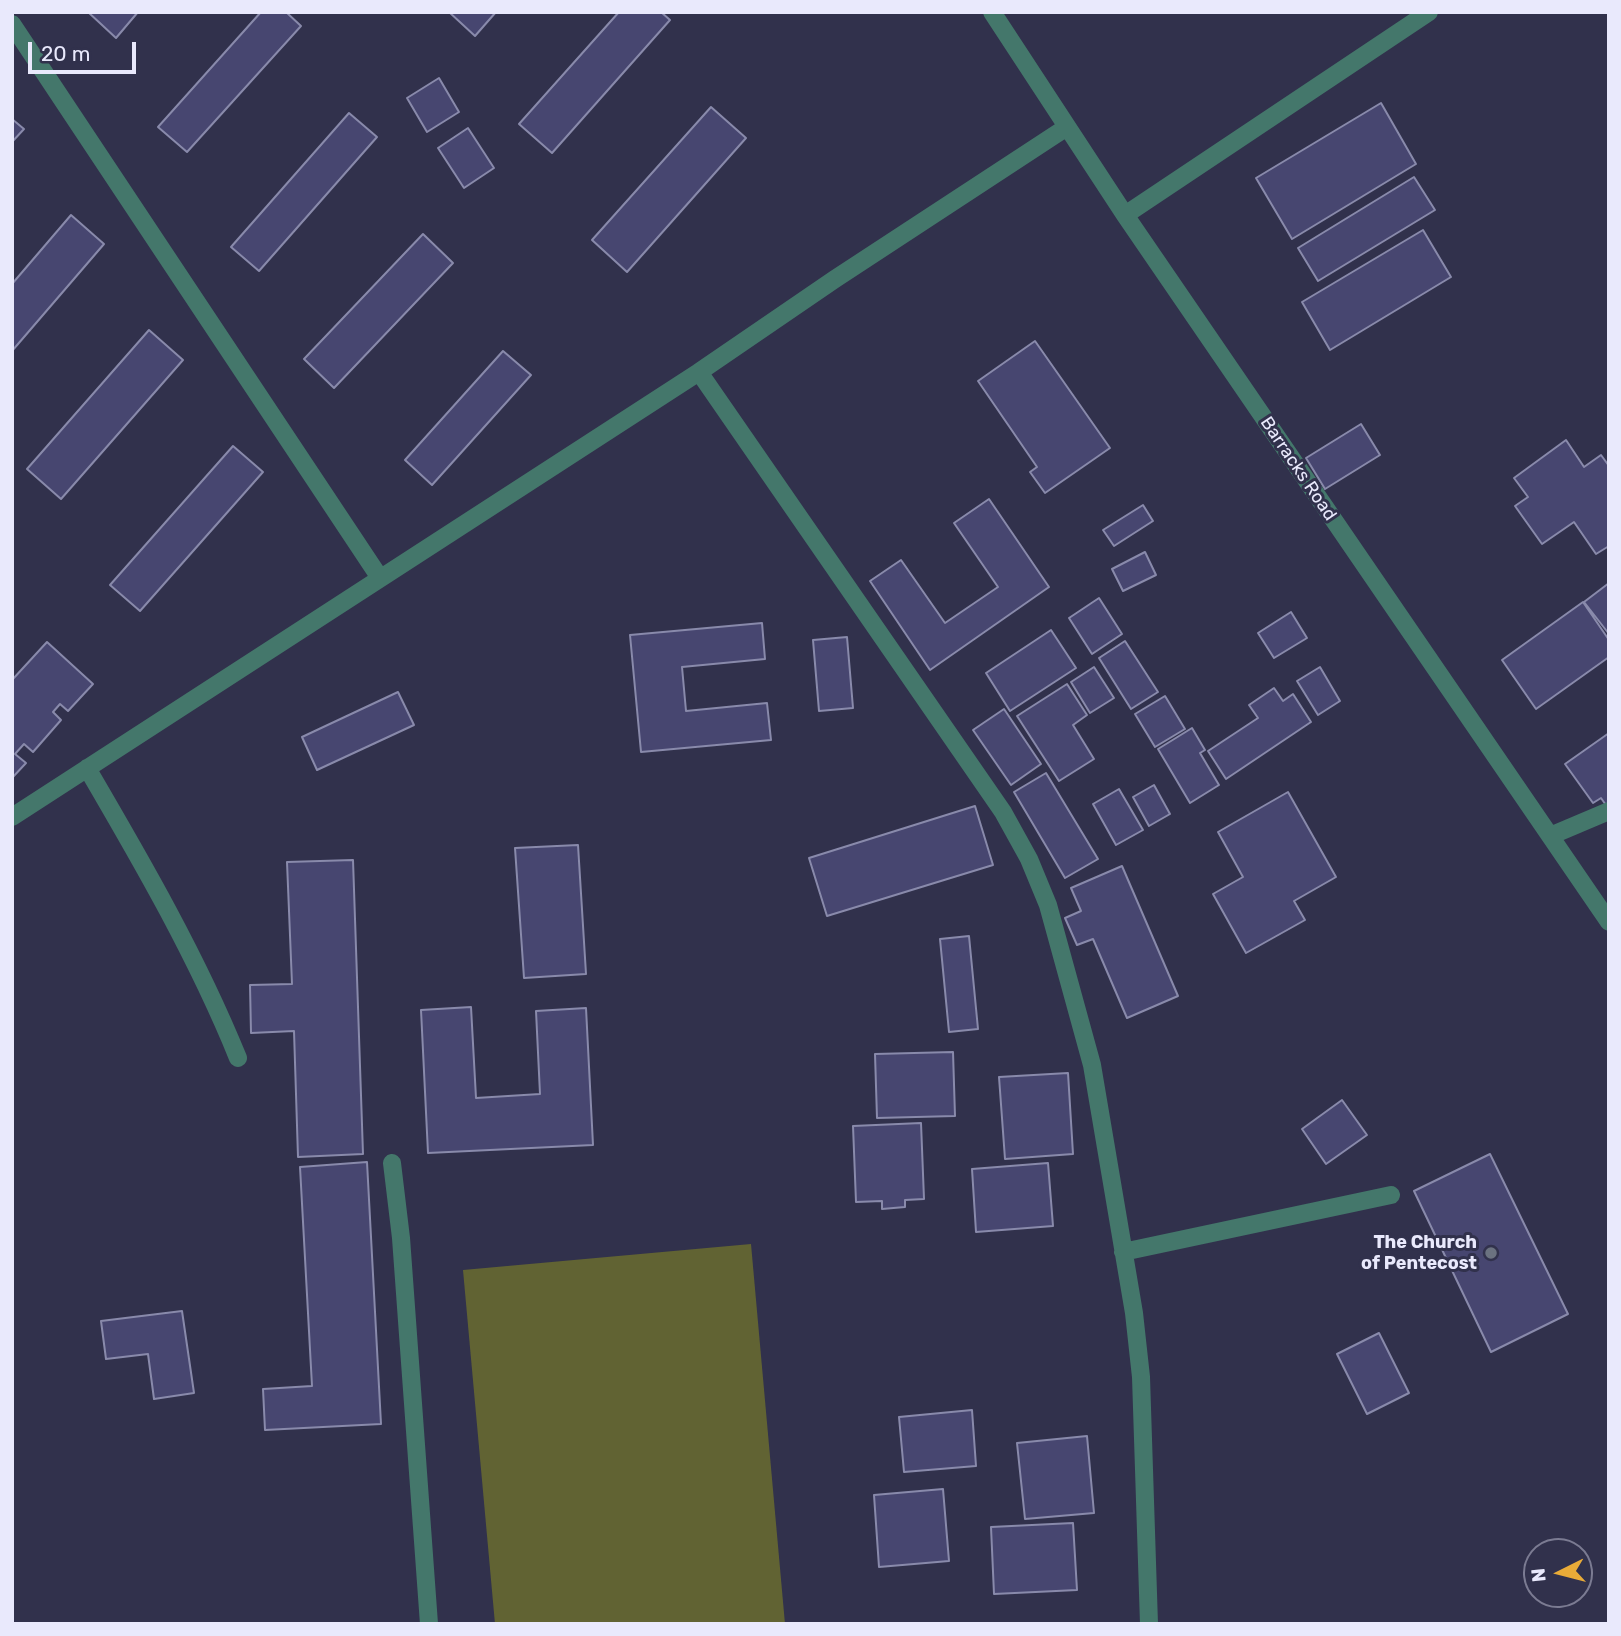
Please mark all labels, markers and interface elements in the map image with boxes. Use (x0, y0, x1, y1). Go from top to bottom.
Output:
scale bar (32, 28, 140, 72)
text: 20 m (41, 41, 90, 66)
street label: Barracks Road (1255, 413, 1341, 525)
place label: The Church of Pentecost (1361, 1232, 1477, 1274)
marker: The Church of Pentecost (1483, 1245, 1499, 1261)
north arrow (1523, 1538, 1593, 1608)
text: N (1526, 1567, 1551, 1583)

